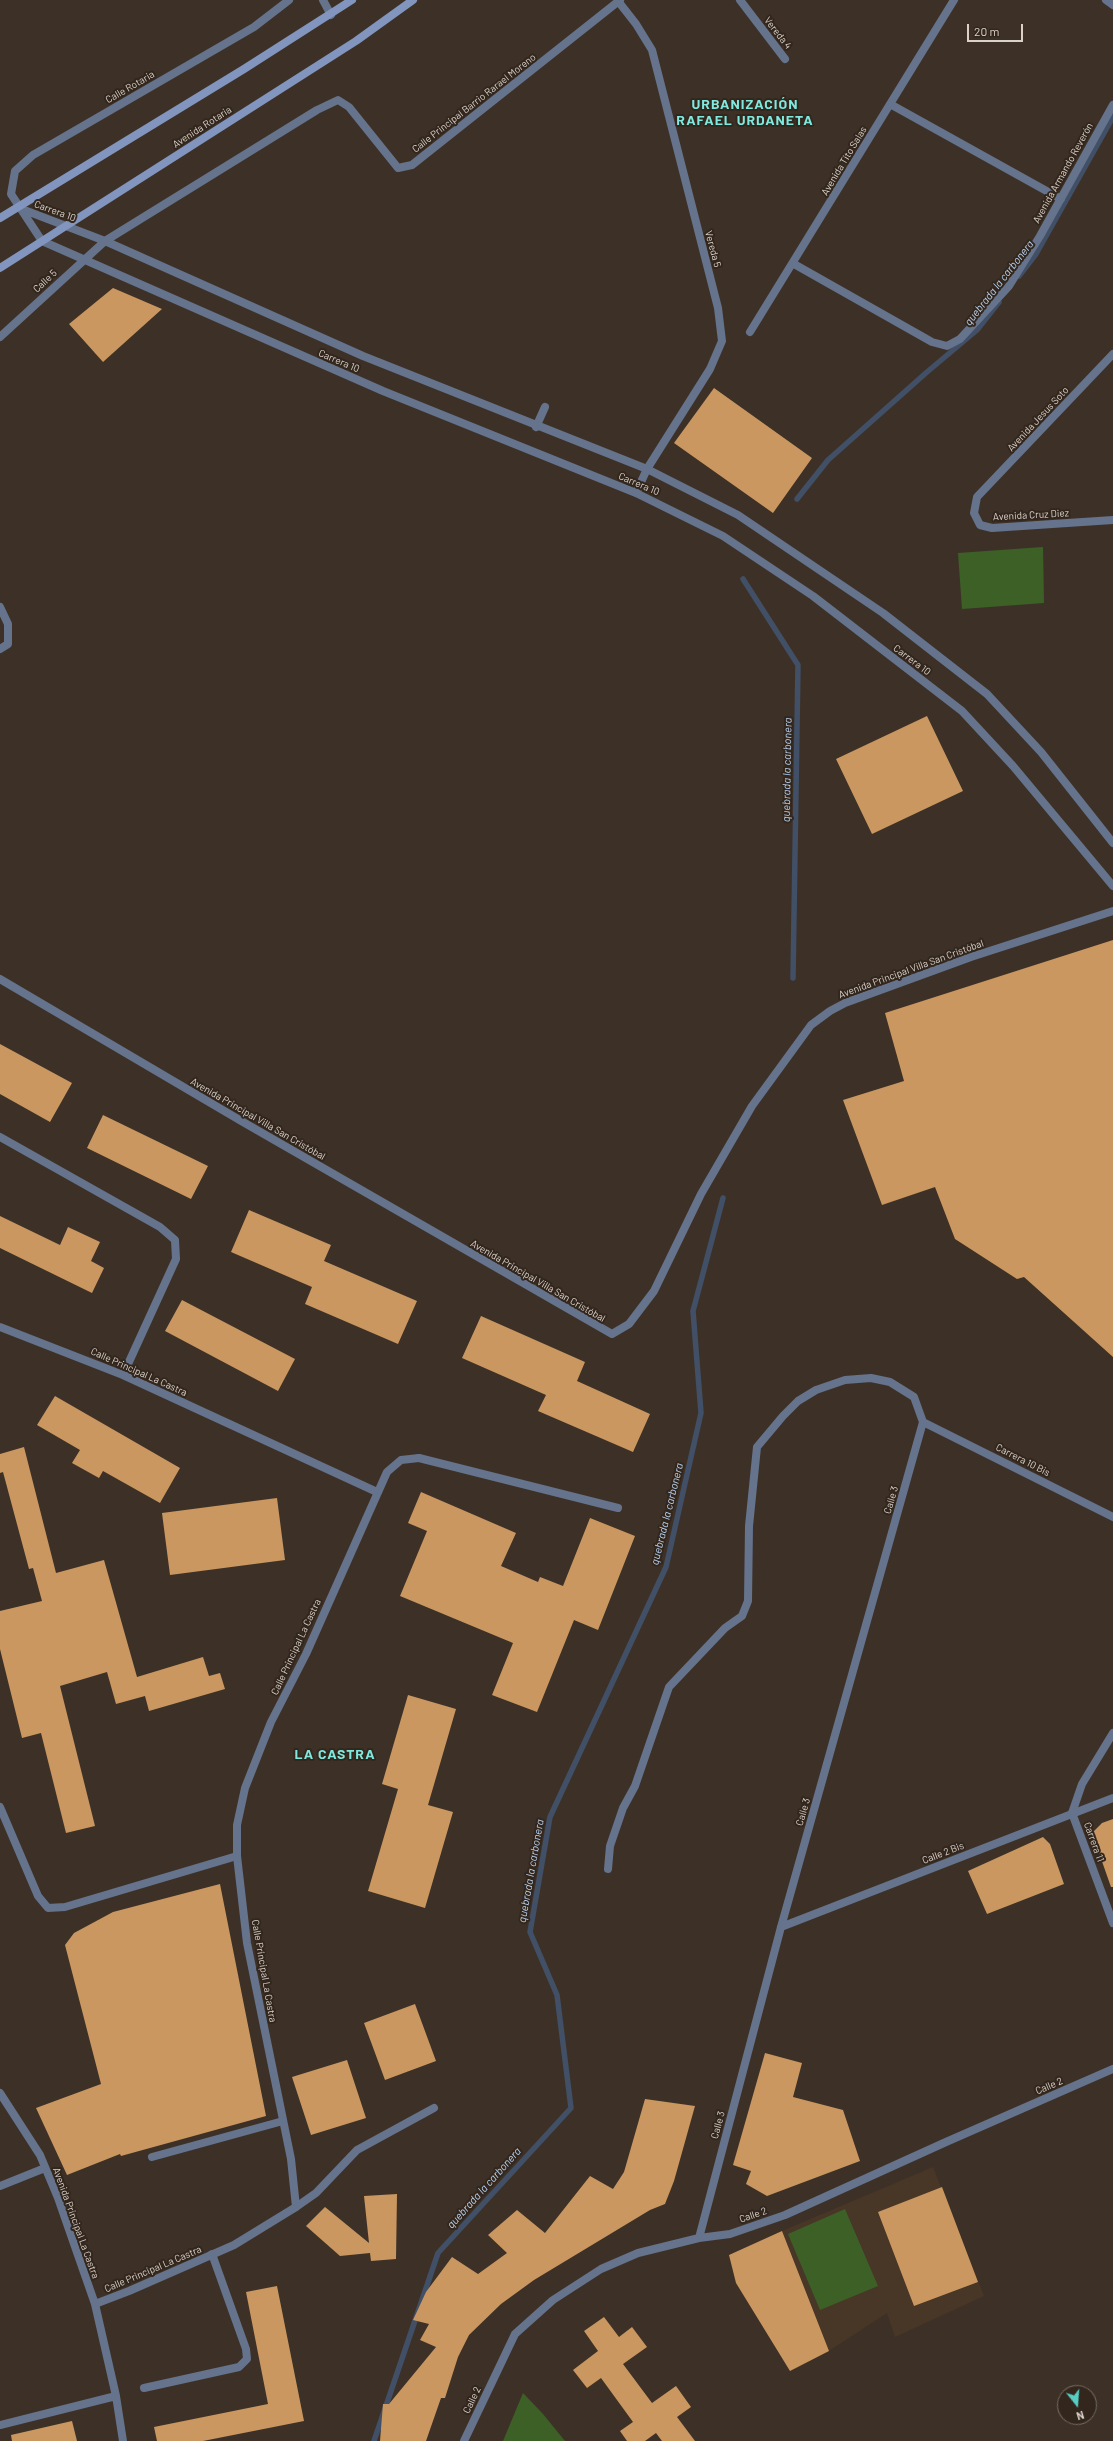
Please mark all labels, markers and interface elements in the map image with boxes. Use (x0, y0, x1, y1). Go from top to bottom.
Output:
street label: Vereda 4 (762, 14, 794, 52)
scale bar (969, 16, 1025, 42)
text: 20 m (974, 24, 1000, 38)
street label: Calle Principal Barrio Rarael Moreno (410, 51, 538, 155)
street label: Calle Rotaria (103, 68, 157, 106)
district label: URBANIZACIÓN RAFAEL URDANETA (676, 96, 814, 128)
street label: Avenida Rotaria (170, 104, 234, 150)
street label: Avenida Armando Reverón (1030, 121, 1096, 225)
street label: Avenida Tito Salas (819, 124, 869, 198)
street label: Carrera 10 (32, 198, 78, 224)
street label: Vereda 5 (702, 229, 724, 269)
water label: quebrada la carbonera (962, 238, 1036, 328)
street label: Calle 5 (31, 267, 59, 295)
street label: Carrera 10 (317, 347, 361, 375)
street label: Avenida Jesus Soto (1005, 384, 1071, 454)
street label: Carrera 10 (617, 470, 661, 498)
street label: Avenida Cruz Diez (993, 507, 1069, 523)
street label: Carrera 10 (891, 642, 933, 678)
water label: quebrada la carbonera (779, 718, 795, 822)
street label: Avenida Principal Villa San Cristóbal (837, 937, 985, 1001)
street label: Avenida Principal Villa San Cristóbal (189, 1075, 327, 1163)
street label: Avenida Principal Villa San Cristóbal (469, 1237, 607, 1325)
street label: Calle Principal La Castra (89, 1345, 189, 1399)
street label: Carrera 10 Bis (994, 1441, 1052, 1479)
water label: quebrada la carbonera (648, 1462, 686, 1566)
street label: Calle 3 (881, 1485, 901, 1515)
street label: Calle Principal La Castra (269, 1597, 323, 1697)
district label: LA CASTRA (294, 1746, 376, 1762)
street label: Calle 3 (793, 1797, 813, 1827)
water label: quebrada la carbonera (515, 1818, 547, 1924)
street label: Carrera 11 (1081, 1820, 1107, 1864)
street label: Calle 2 Bis (920, 1840, 966, 1866)
street label: Calle Principal La Castra (249, 1919, 279, 2023)
street label: Calle 2 (1034, 2075, 1064, 2097)
street label: Calle 3 (709, 2110, 727, 2140)
water label: quebrada la carbonera (444, 2145, 524, 2231)
street label: Avenida Principal La Castra (50, 2166, 102, 2280)
street label: Calle 2 (738, 2205, 768, 2225)
street label: Calle Principal La Castra (103, 2243, 203, 2295)
street label: Calle 2 (460, 2385, 484, 2415)
north arrow (1057, 2385, 1097, 2425)
text: N (1075, 2409, 1086, 2423)

